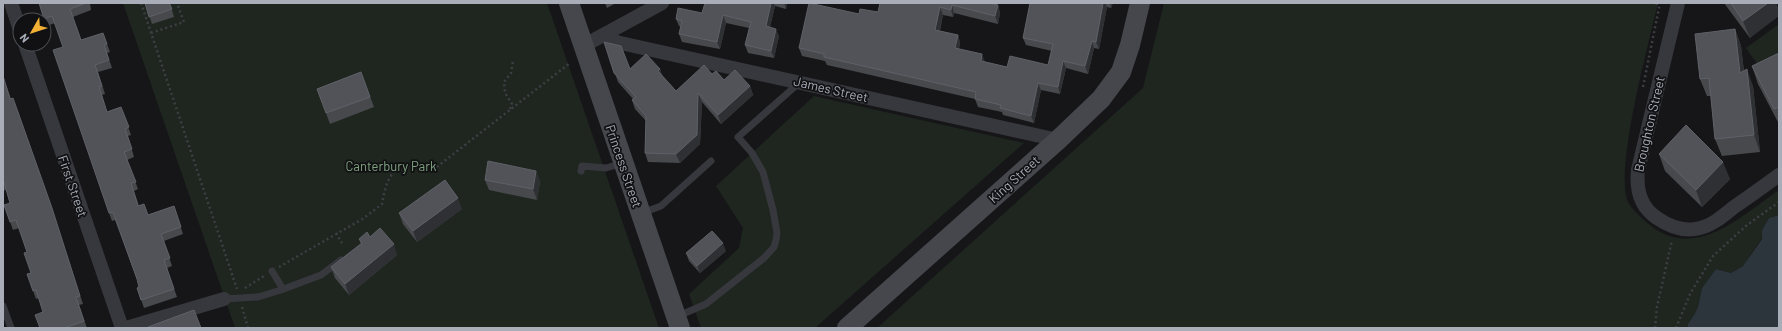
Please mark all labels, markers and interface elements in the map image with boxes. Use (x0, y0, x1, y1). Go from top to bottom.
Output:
north arrow (12, 12, 52, 52)
text: N (16, 32, 31, 46)
street label: James Street (792, 73, 870, 105)
street label: Broughton Street (1630, 75, 1668, 173)
street label: Princess Street (602, 122, 646, 210)
street label: King Street (985, 152, 1043, 206)
street label: First Street (55, 153, 91, 219)
park label: Canterbury Park (346, 158, 437, 174)

